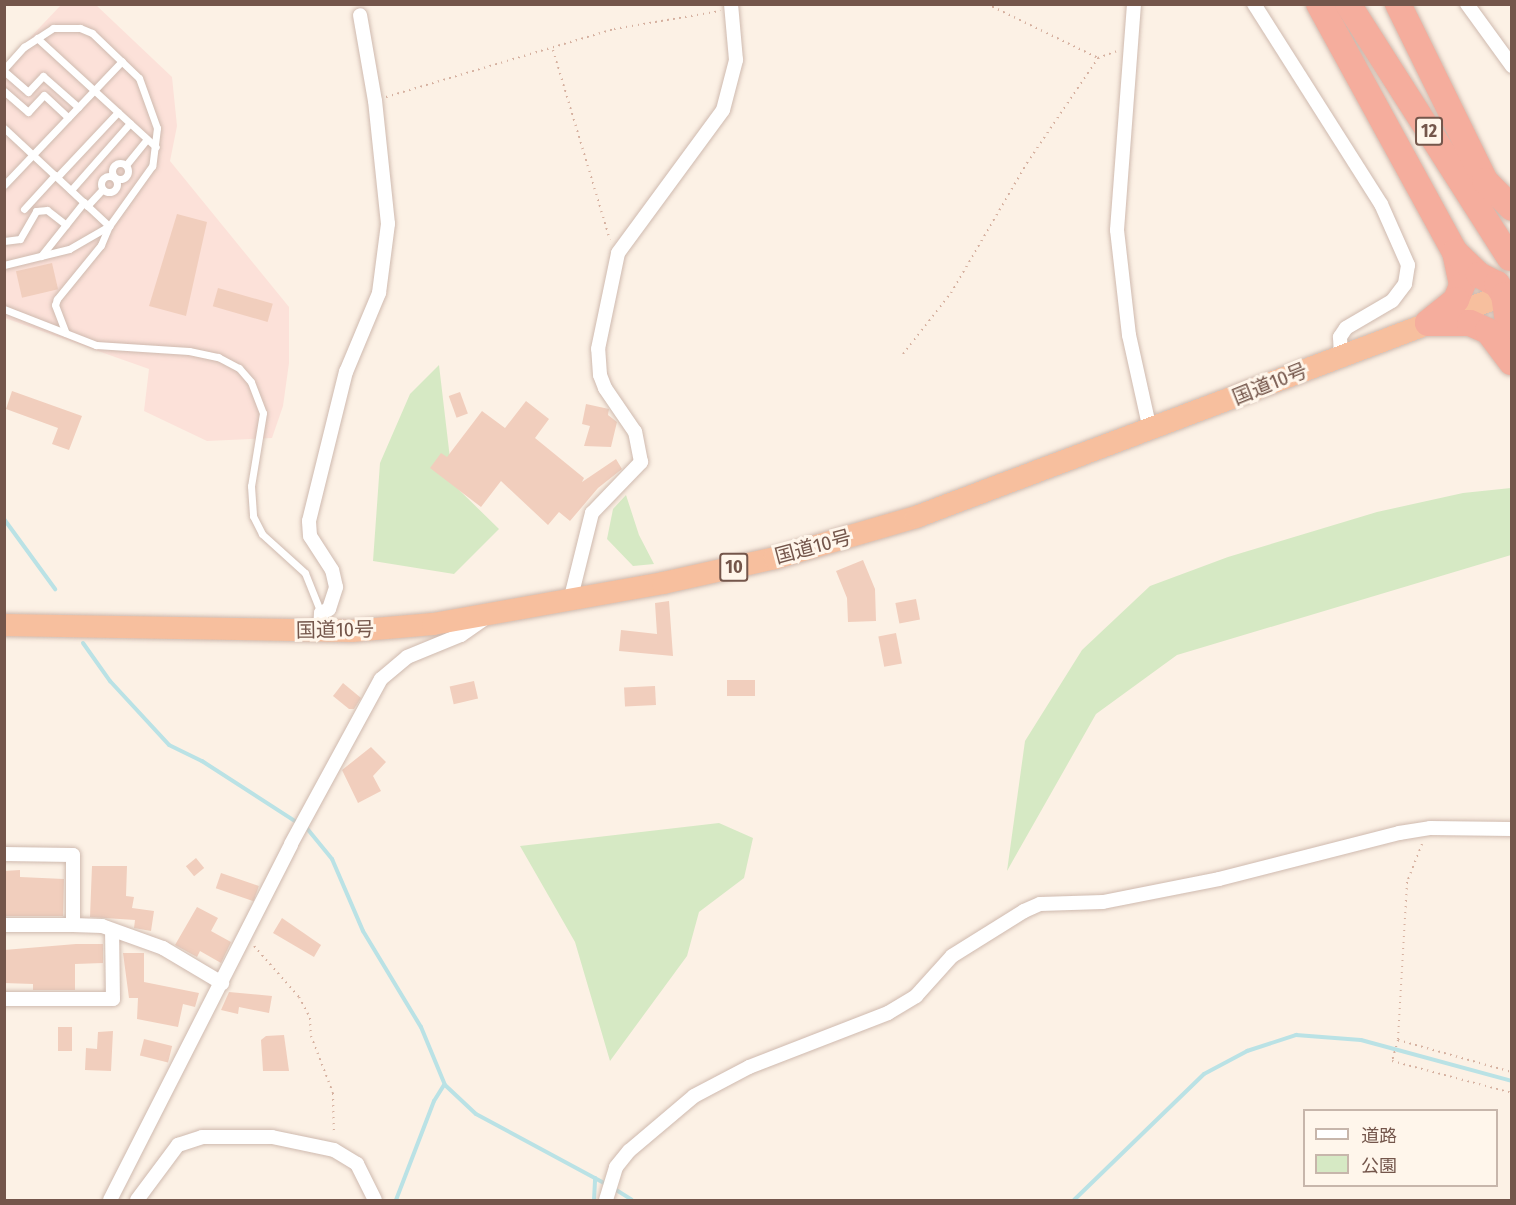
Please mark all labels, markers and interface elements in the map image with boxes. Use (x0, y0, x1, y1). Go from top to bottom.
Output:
road number: 12 (1414, 116, 1444, 146)
street label: 国道10号 (1229, 358, 1311, 410)
street label: 国道10号 (772, 525, 854, 569)
road number: 10 (719, 552, 749, 582)
street label: 国道10号 (296, 617, 374, 643)
legend (1303, 1109, 1498, 1187)
text: 道路 (1361, 1125, 1397, 1147)
text: 公園 (1361, 1155, 1397, 1177)

